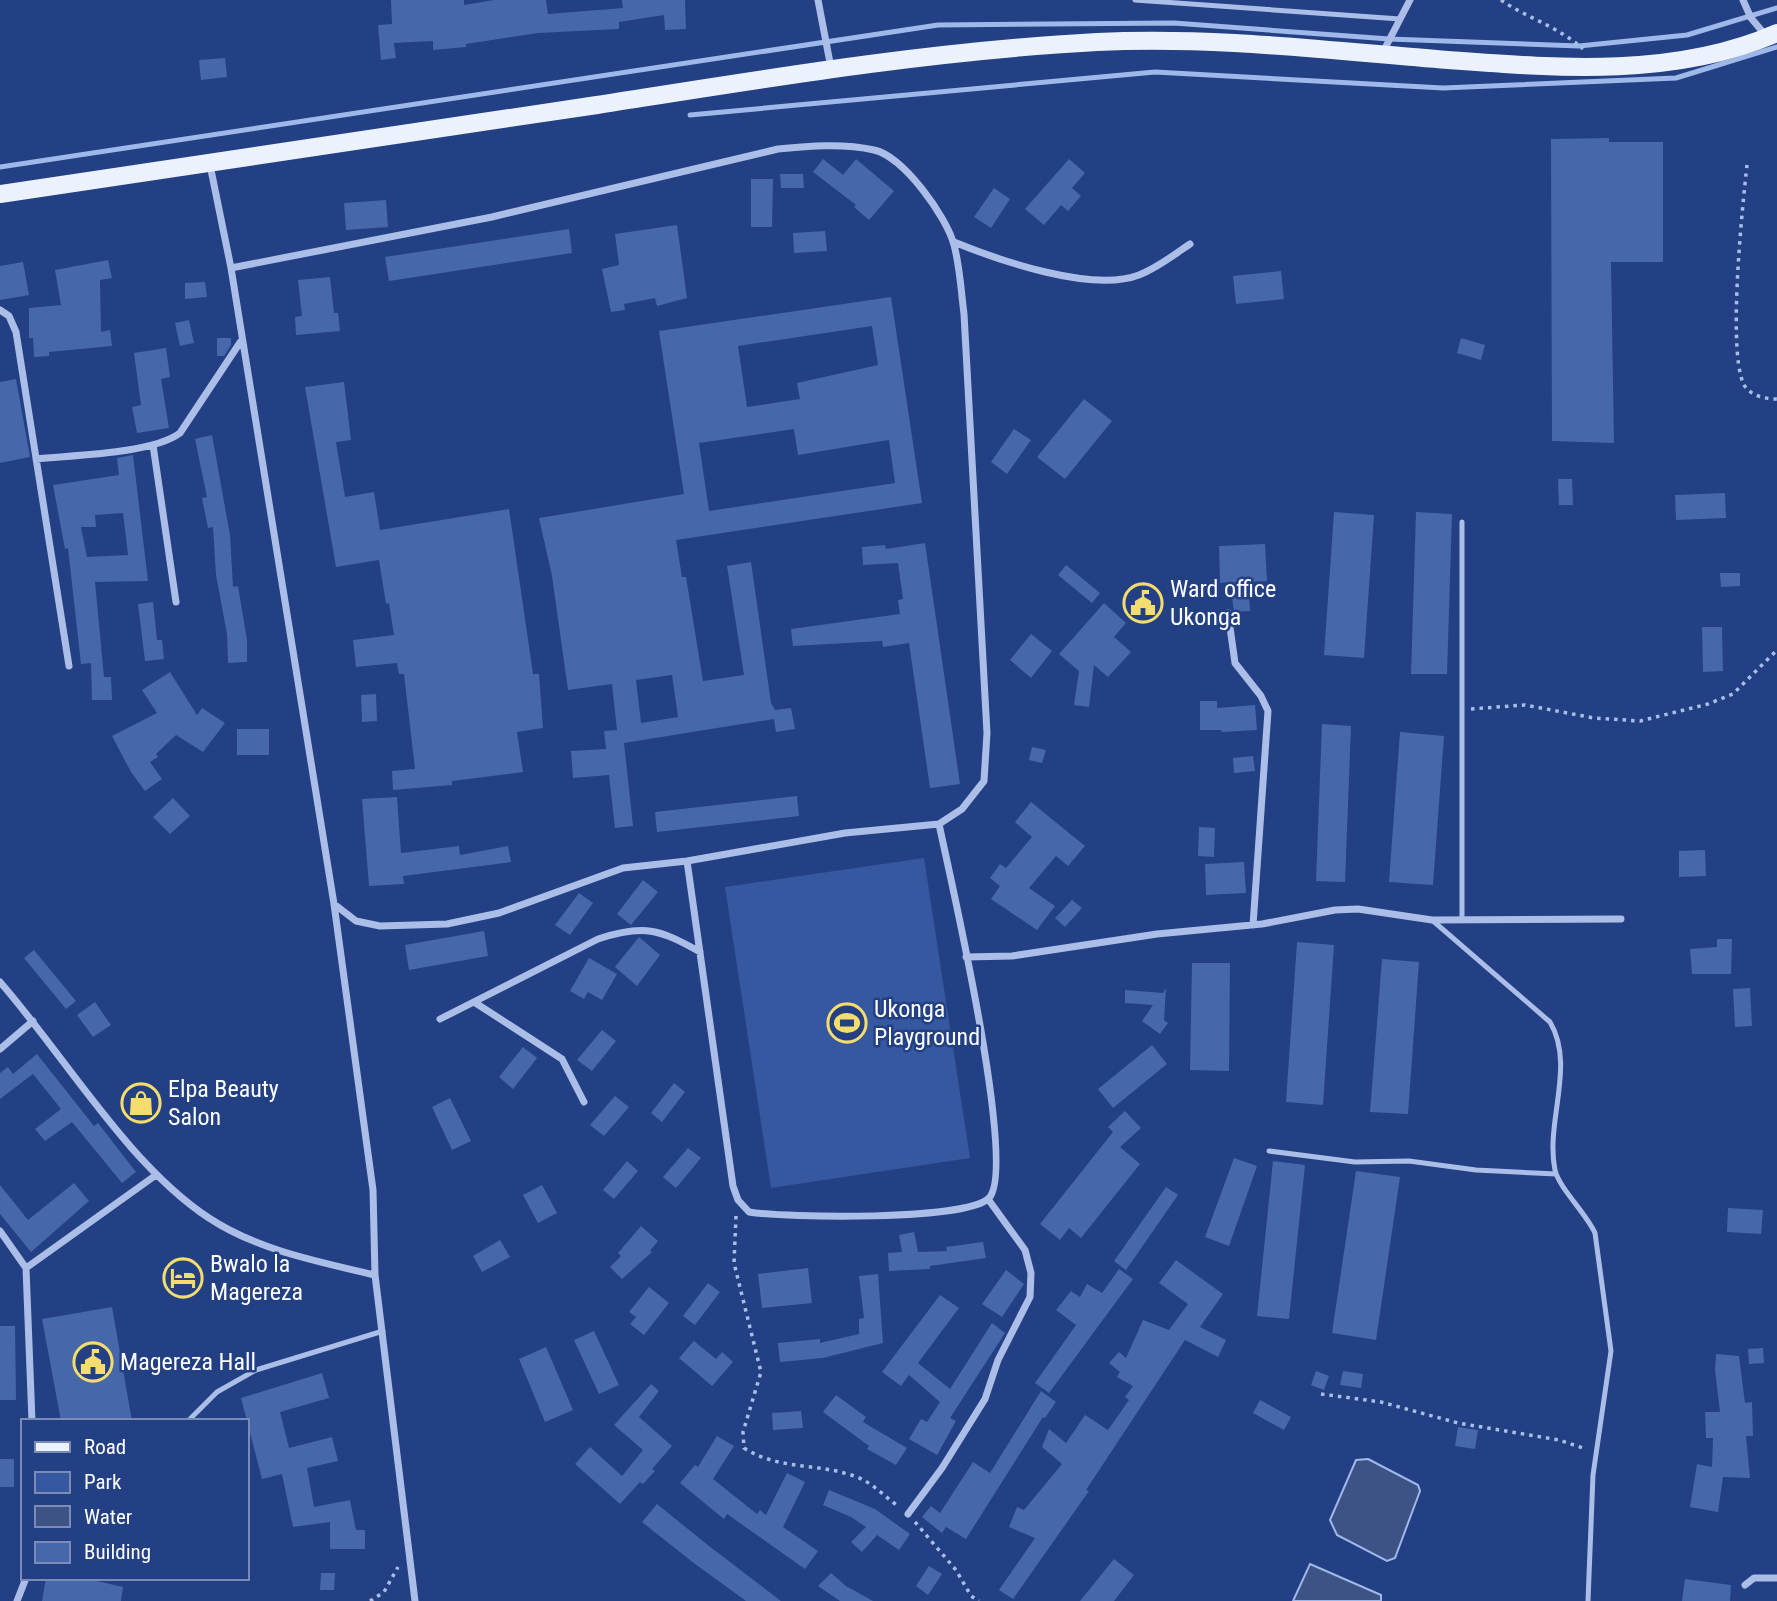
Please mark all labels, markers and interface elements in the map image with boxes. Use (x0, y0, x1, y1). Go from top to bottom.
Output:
place label: Ward office Ukonga (1170, 575, 1276, 631)
public building icon: Ward office Ukonga (1122, 582, 1164, 624)
place label: Ukonga Playground (874, 995, 980, 1051)
sports icon: Ukonga Playground (826, 1002, 868, 1044)
place label: Elpa Beauty Salon (168, 1075, 279, 1131)
shop icon: Elpa Beauty Salon (120, 1082, 162, 1124)
place label: Bwalo la Magereza (210, 1250, 303, 1306)
hotel icon: Bwalo la Magereza (162, 1257, 204, 1299)
public building icon: Magereza Hall (72, 1341, 114, 1383)
place label: Magereza Hall (120, 1348, 256, 1376)
legend (21, 1419, 248, 1580)
text: Road (84, 1435, 126, 1459)
text: Park (84, 1470, 122, 1494)
text: Water (84, 1505, 132, 1529)
text: Building (84, 1540, 151, 1564)

